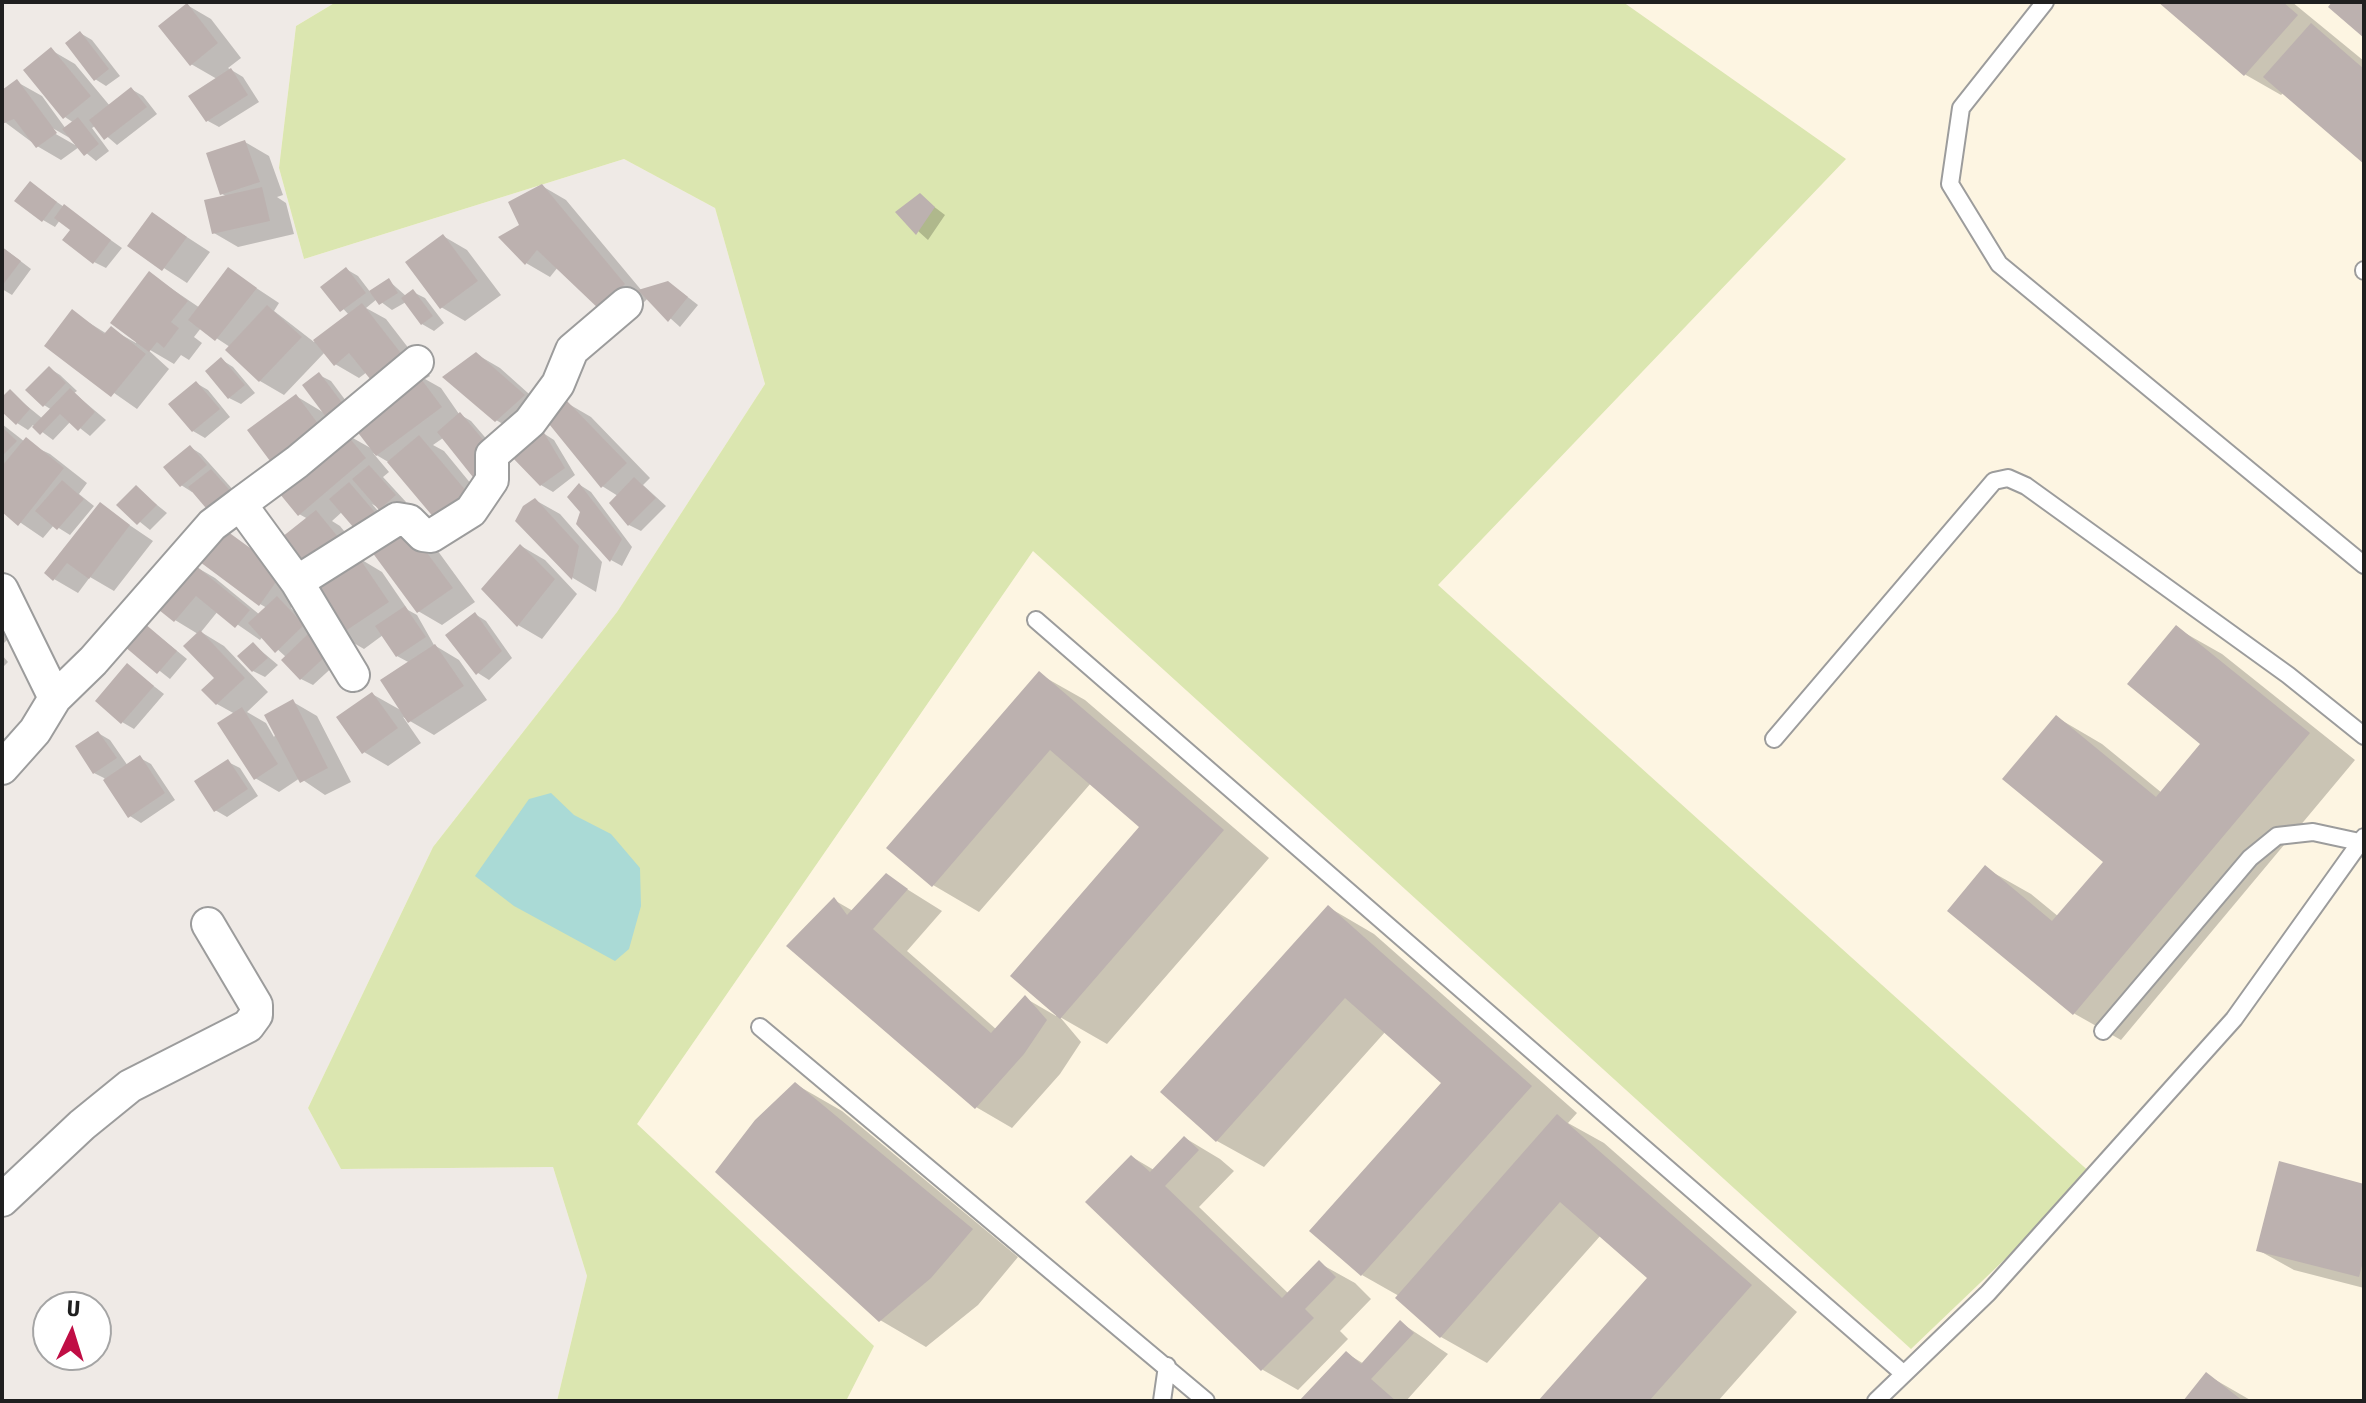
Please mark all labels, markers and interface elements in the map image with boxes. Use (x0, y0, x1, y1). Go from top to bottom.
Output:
north arrow (32, 1291, 112, 1371)
text: U (66, 1295, 81, 1322)

